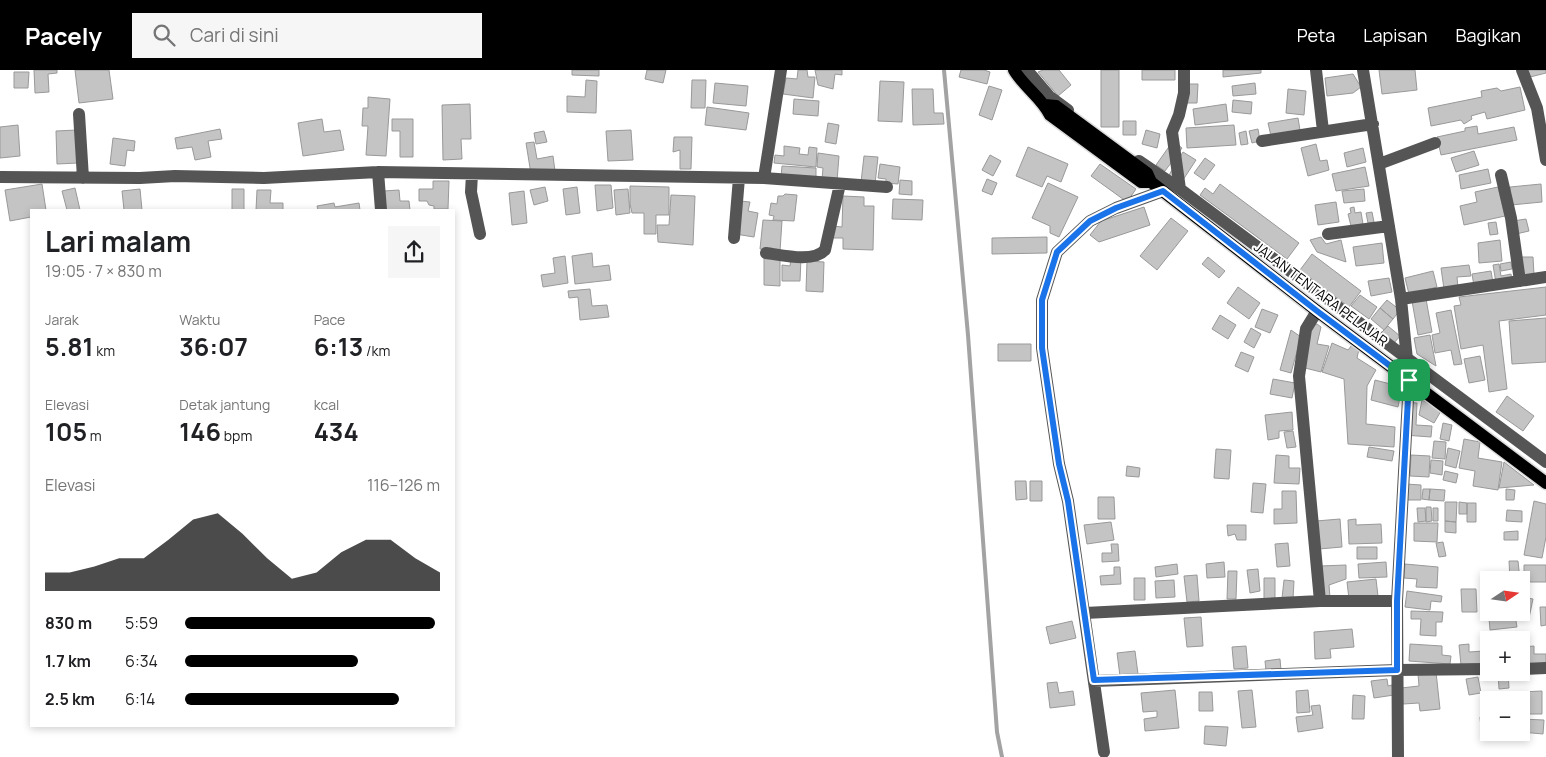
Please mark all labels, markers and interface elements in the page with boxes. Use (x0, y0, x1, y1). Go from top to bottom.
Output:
search box (132, 13, 482, 58)
text: Pacely (25, 19, 102, 52)
icon: search (150, 21, 178, 49)
text: Cari di sini (190, 22, 279, 48)
text: Peta (1297, 23, 1335, 47)
text: Lapisan (1363, 23, 1427, 47)
text: Bagikan (1455, 23, 1521, 47)
text: Lari malam (45, 222, 191, 260)
button: share (388, 226, 440, 278)
street label: JALAN TENTARA PELAJAR (1250, 237, 1392, 350)
text: 19:05 · 7 × 830 m (45, 260, 162, 282)
text: Jarak (45, 310, 79, 329)
text: Waktu (179, 310, 220, 329)
text: Pace (314, 310, 345, 329)
text: 5.81 (45, 329, 94, 364)
text: 36:07 (179, 329, 248, 364)
text: 6:13 (314, 329, 363, 364)
text: km (94, 341, 115, 360)
text: /km (363, 341, 390, 360)
pin (1388, 359, 1430, 401)
icon: arrive (1395, 366, 1423, 394)
text: Elevasi (45, 395, 89, 414)
text: Detak jantung (179, 395, 270, 414)
text: kcal (314, 395, 339, 414)
text: 105 (45, 414, 87, 449)
text: 146 (179, 414, 221, 449)
text: 434 (314, 414, 359, 449)
text: m (87, 426, 102, 445)
text: bpm (221, 426, 252, 445)
text: Elevasi (45, 474, 96, 496)
text: 116–126 m (367, 474, 440, 496)
north arrow (1480, 571, 1530, 621)
map controls (1480, 571, 1530, 741)
text: 830 m (45, 612, 92, 634)
text: 5:59 (125, 612, 158, 634)
button: + (1480, 631, 1530, 681)
text: 1.7 km (45, 650, 91, 672)
text: 6:34 (125, 650, 158, 672)
text: 2.5 km (45, 688, 95, 710)
text: 6:14 (125, 688, 155, 710)
button: − (1480, 691, 1530, 741)

